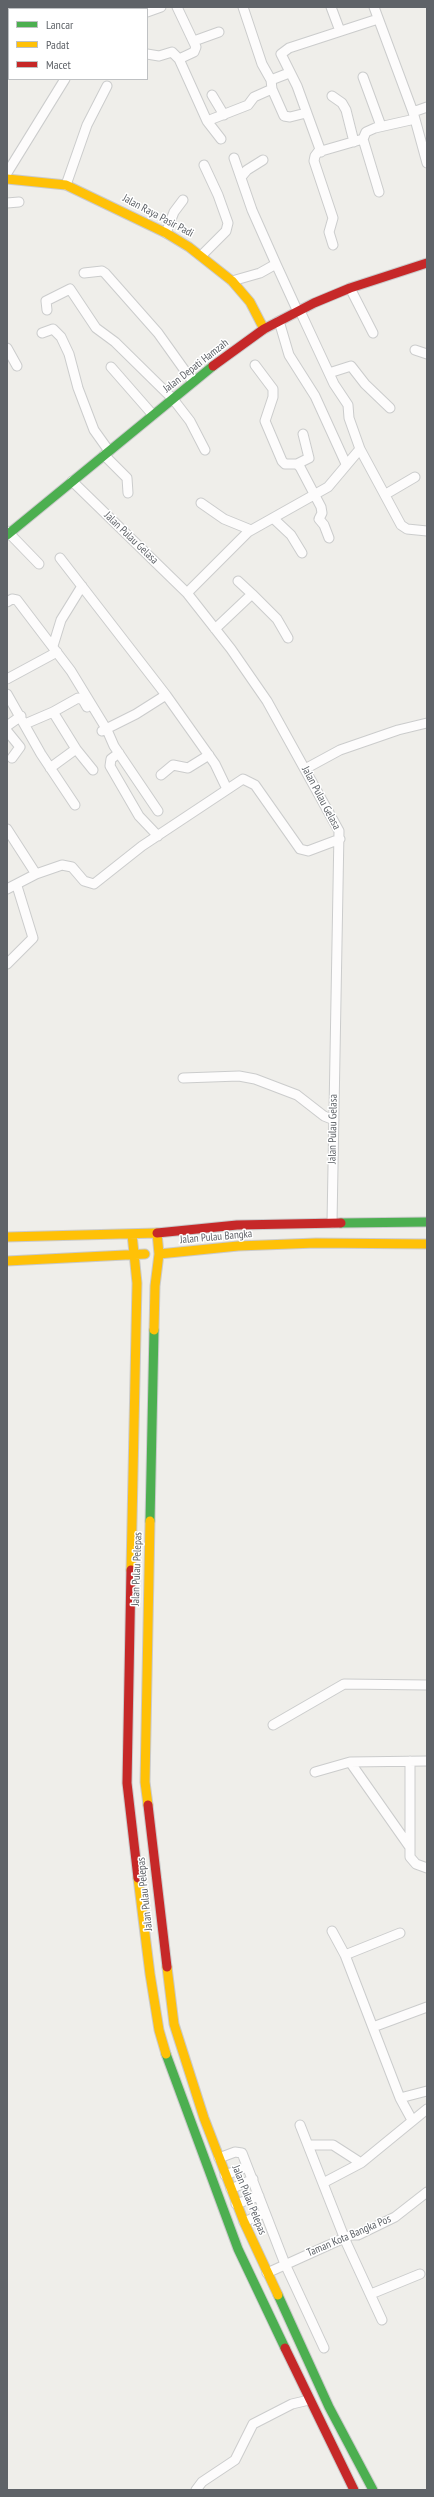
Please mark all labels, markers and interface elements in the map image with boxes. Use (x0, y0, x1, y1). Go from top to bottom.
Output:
legend (8, 8, 148, 80)
text: Lancar (46, 17, 73, 32)
text: Padat (46, 37, 69, 52)
text: Macet (46, 57, 71, 72)
street label: Jalan Raya Pasir Padi (120, 192, 196, 240)
street label: Jalan Depati Hamzah (161, 336, 231, 396)
street label: Jalan Pulau Gelasa (101, 509, 161, 567)
street label: Jalan Pulau Gelasa (299, 764, 343, 832)
street label: Jalan Pulau Gelasa (326, 1094, 340, 1164)
street label: Jalan Pulau Bangka (179, 1227, 253, 1247)
street label: Jalan Pulau Pelepas (129, 1532, 145, 1606)
street label: Jalan Pulau Pelepas (135, 1857, 155, 1931)
street label: Jalan Pulau Pelepas (229, 2163, 269, 2237)
street label: Taman Kota Bangka Pos (305, 2212, 393, 2260)

